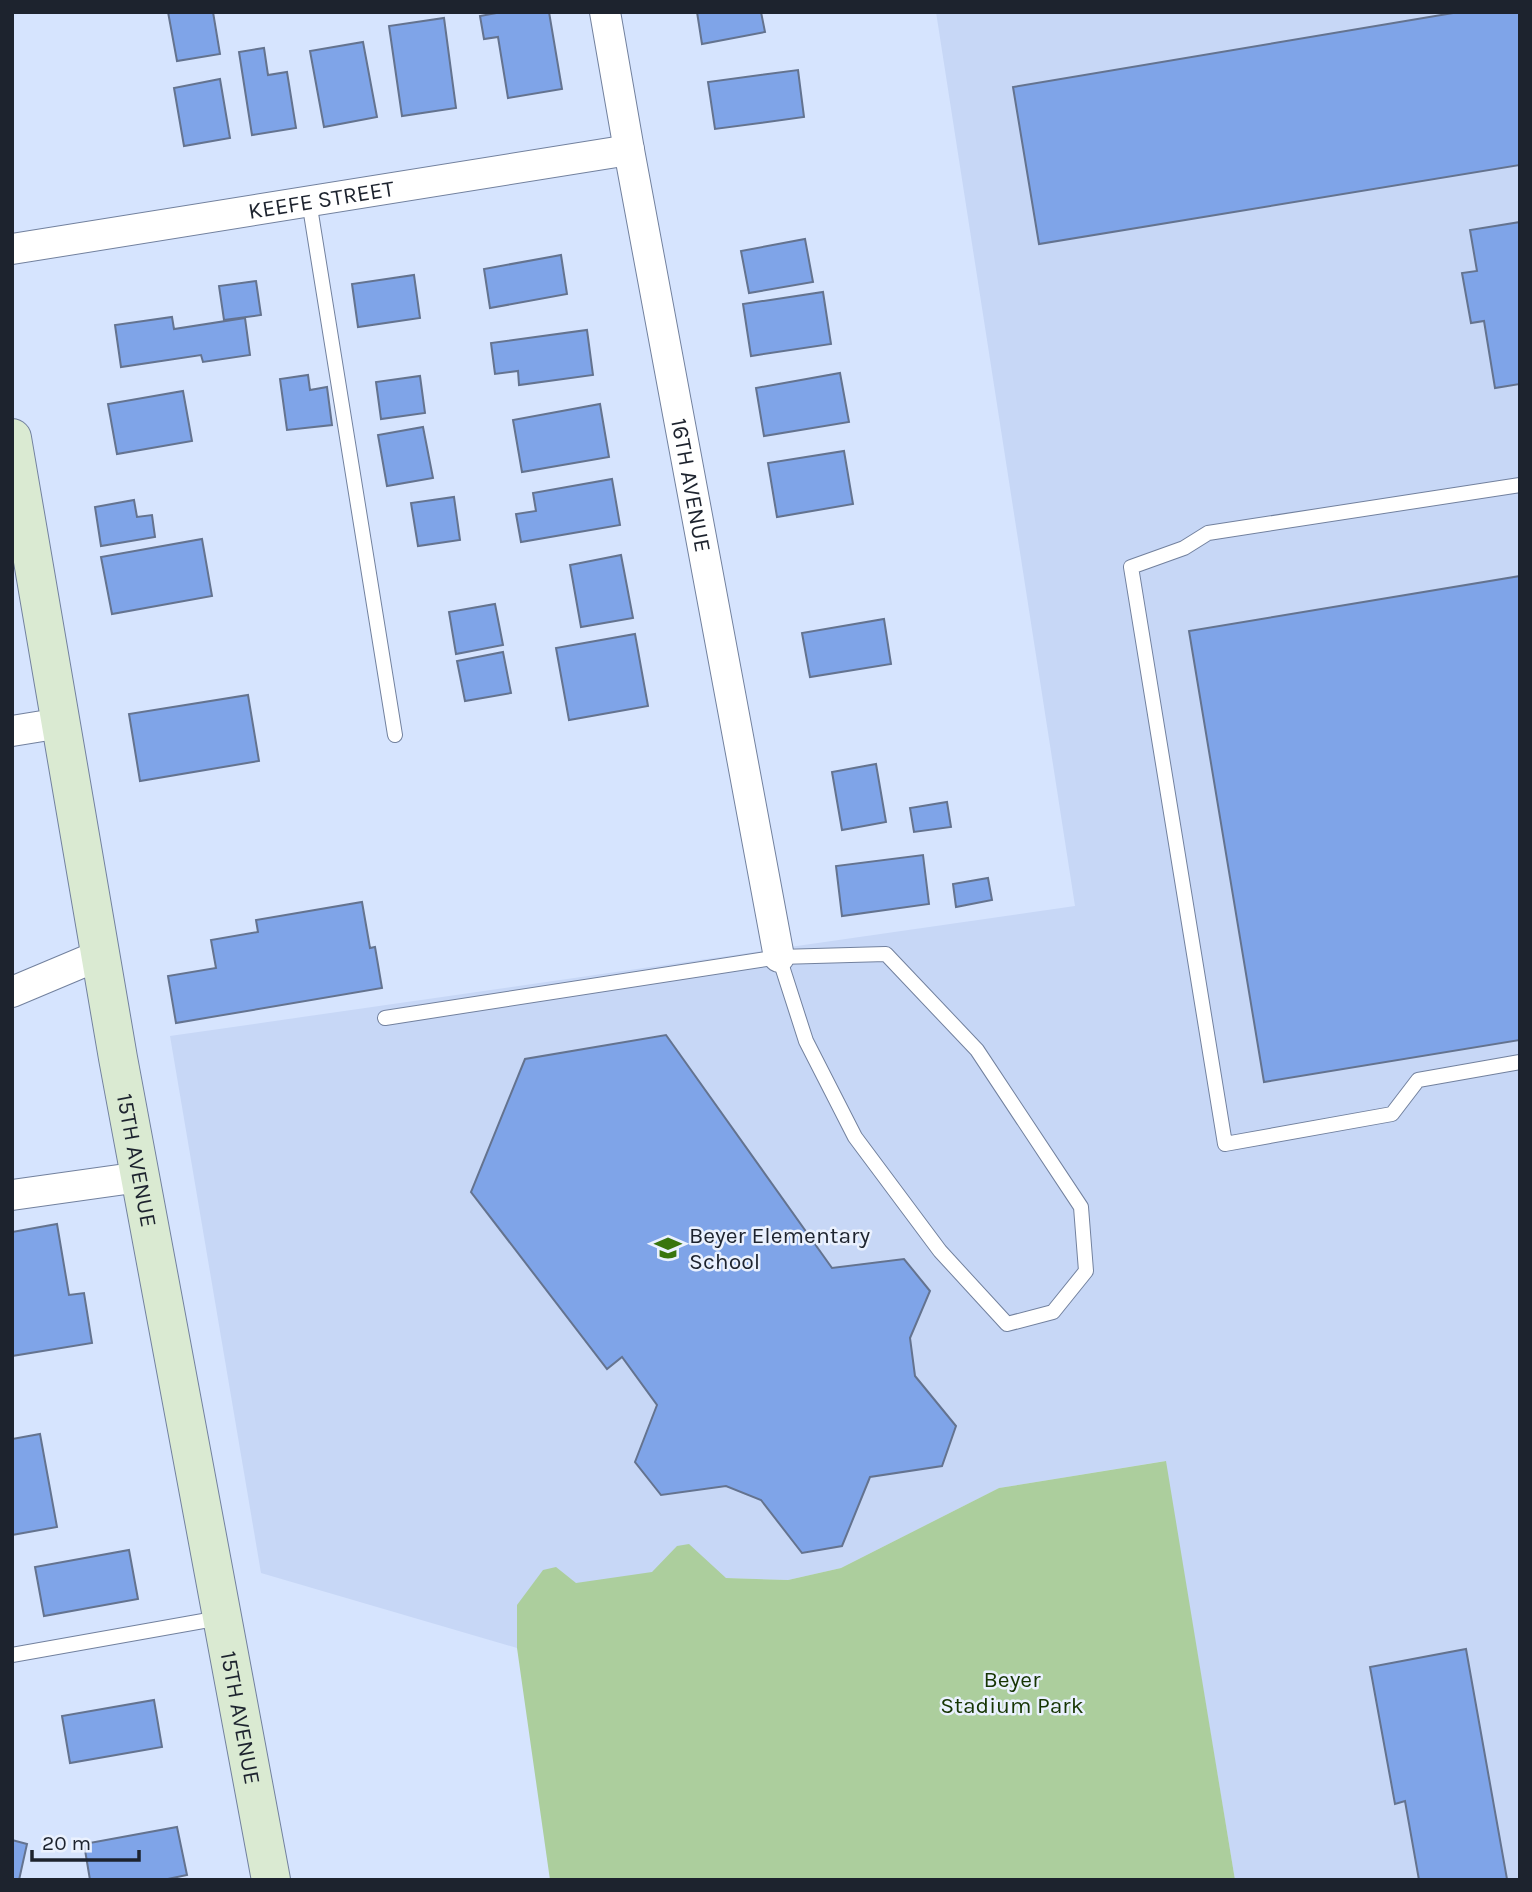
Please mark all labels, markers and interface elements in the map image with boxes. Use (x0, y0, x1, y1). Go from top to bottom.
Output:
street label: KEEFE STREET (246, 174, 396, 224)
street label: 16TH AVENUE (666, 416, 717, 554)
street label: 15TH AVENUE (111, 1091, 163, 1229)
place label: Beyer Elementary School (689, 1222, 870, 1275)
school or university icon: Beyer Elementary School (653, 1233, 683, 1263)
street label: 15TH AVENUE (215, 1649, 266, 1787)
park label: Beyer Stadium Park (940, 1666, 1084, 1719)
scale bar (32, 1818, 138, 1862)
text: 20 m (42, 1831, 91, 1855)

